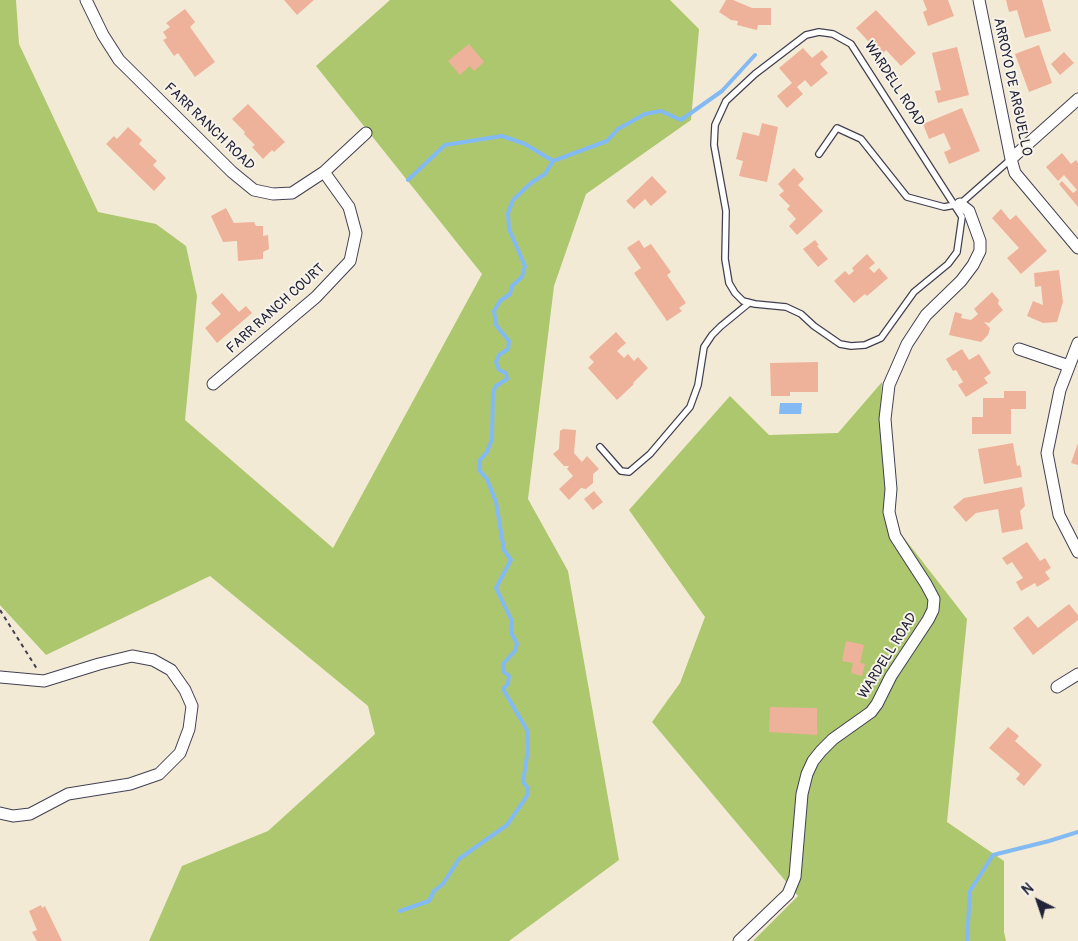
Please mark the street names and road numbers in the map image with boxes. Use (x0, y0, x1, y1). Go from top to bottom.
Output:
street label: ARROYO DE ARGUELLO (989, 16, 1035, 158)
street label: WARDELL ROAD (860, 38, 928, 130)
street label: FARR RANCH ROAD (160, 80, 258, 174)
street label: FARR RANCH COURT (224, 261, 328, 357)
street label: WARDELL ROAD (855, 610, 921, 702)

